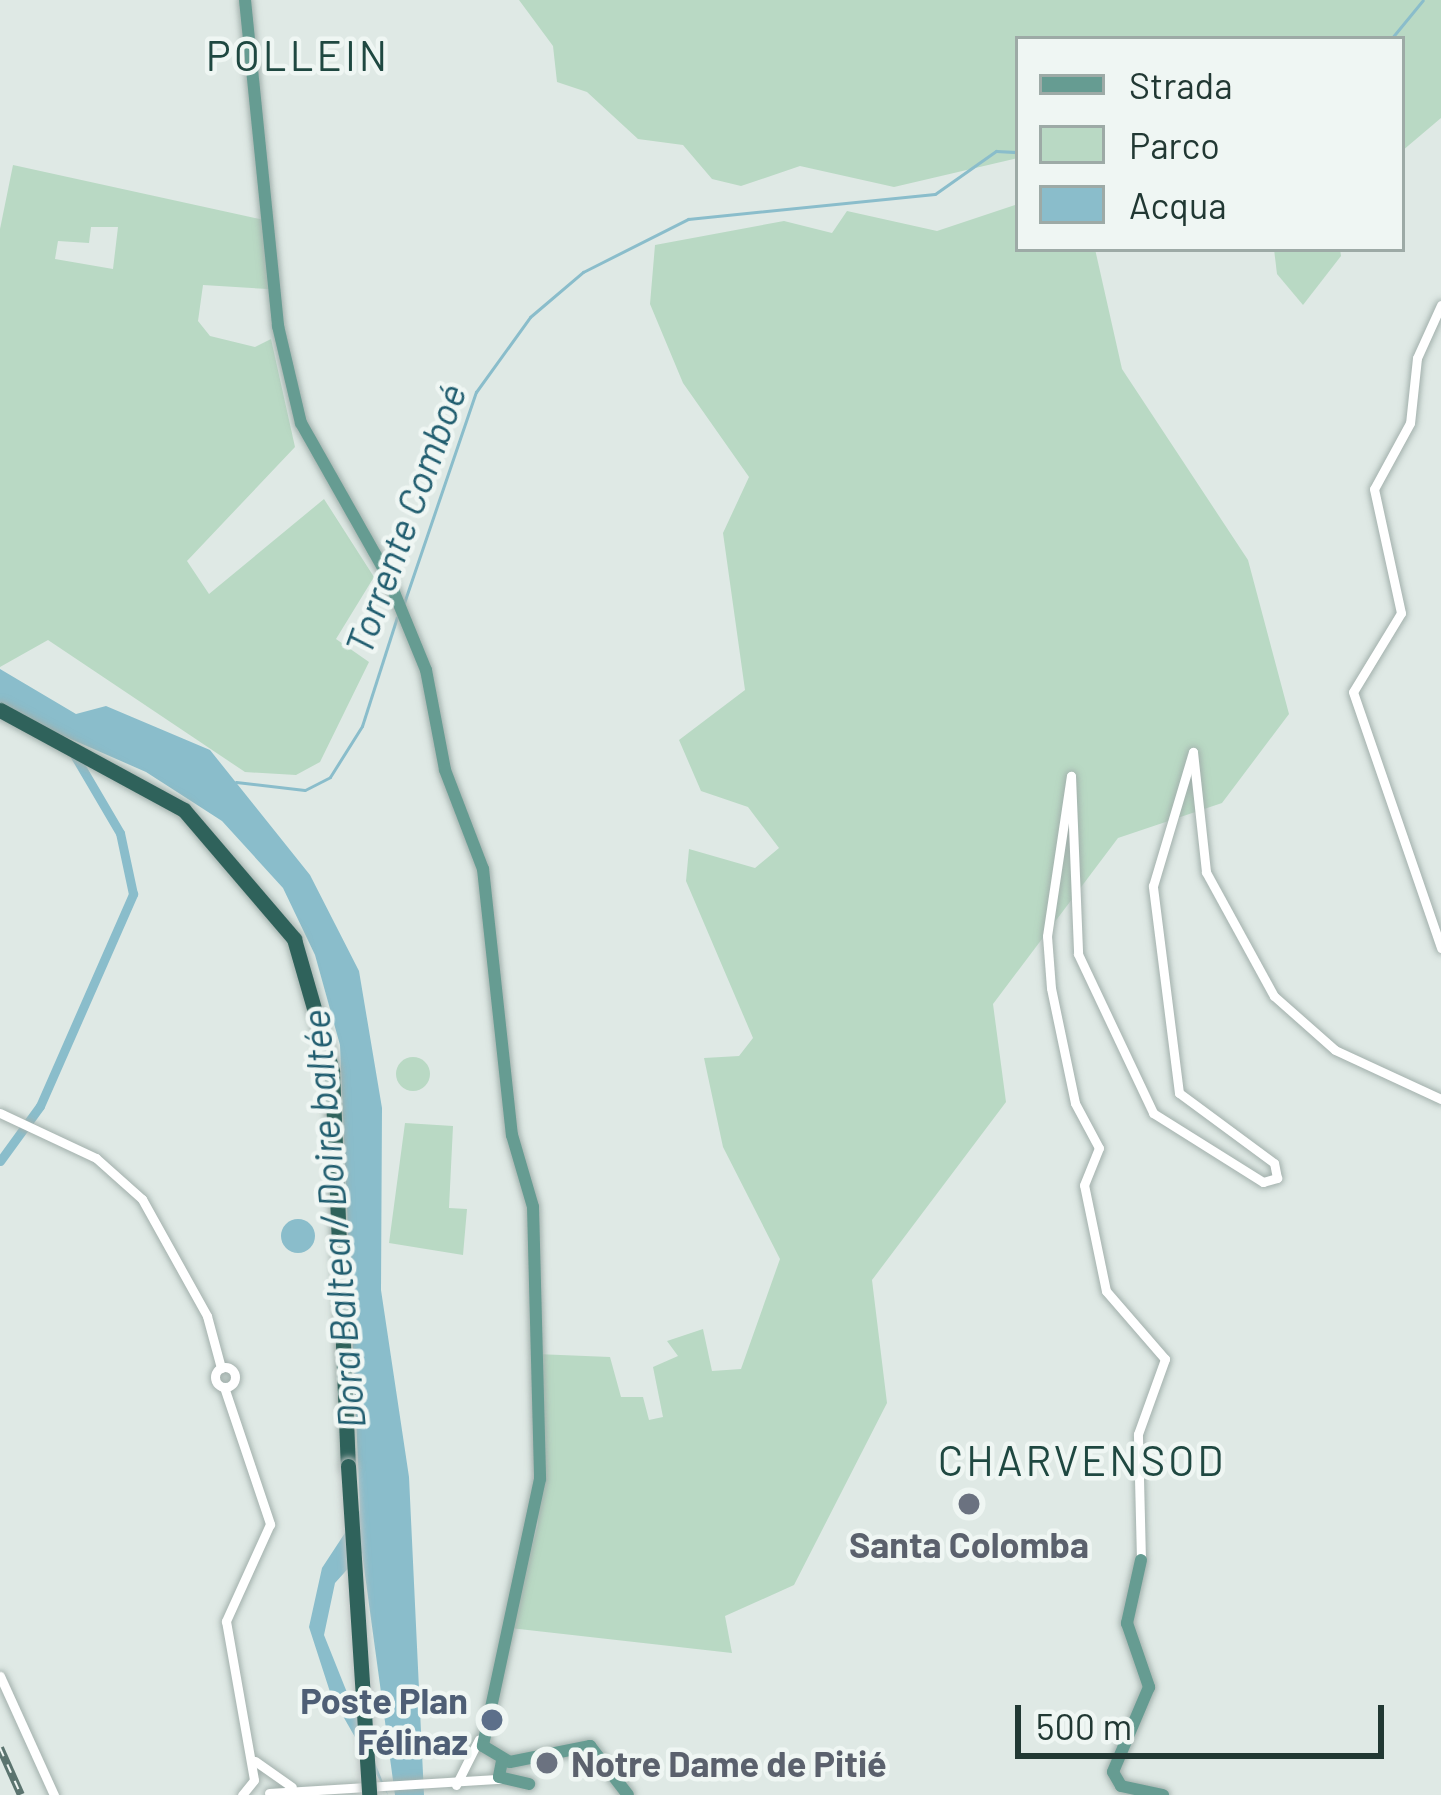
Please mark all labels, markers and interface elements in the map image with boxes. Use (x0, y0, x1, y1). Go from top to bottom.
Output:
district label: POLLEIN (206, 29, 390, 79)
legend (1015, 36, 1405, 252)
text: Strada (1129, 63, 1233, 106)
text: Parco (1129, 123, 1220, 166)
text: Acqua (1129, 183, 1227, 226)
water label: Torrente Comboé (334, 377, 476, 661)
water label: Dora Baltea / Doire baltée (291, 1007, 375, 1431)
district label: CHARVENSOD (938, 1434, 1226, 1484)
marker: Santa Colomba (956, 1491, 982, 1517)
place label: Santa Colomba (849, 1522, 1089, 1566)
place label: Poste Plan Félinaz (300, 1677, 468, 1762)
scale bar (1021, 1681, 1390, 1755)
text: 500 m (1036, 1704, 1132, 1747)
marker: Poste Plan Félinaz (479, 1707, 505, 1733)
place label: Notre Dame de Pitié (571, 1741, 887, 1785)
marker: Notre Dame de Pitié (534, 1750, 560, 1776)

